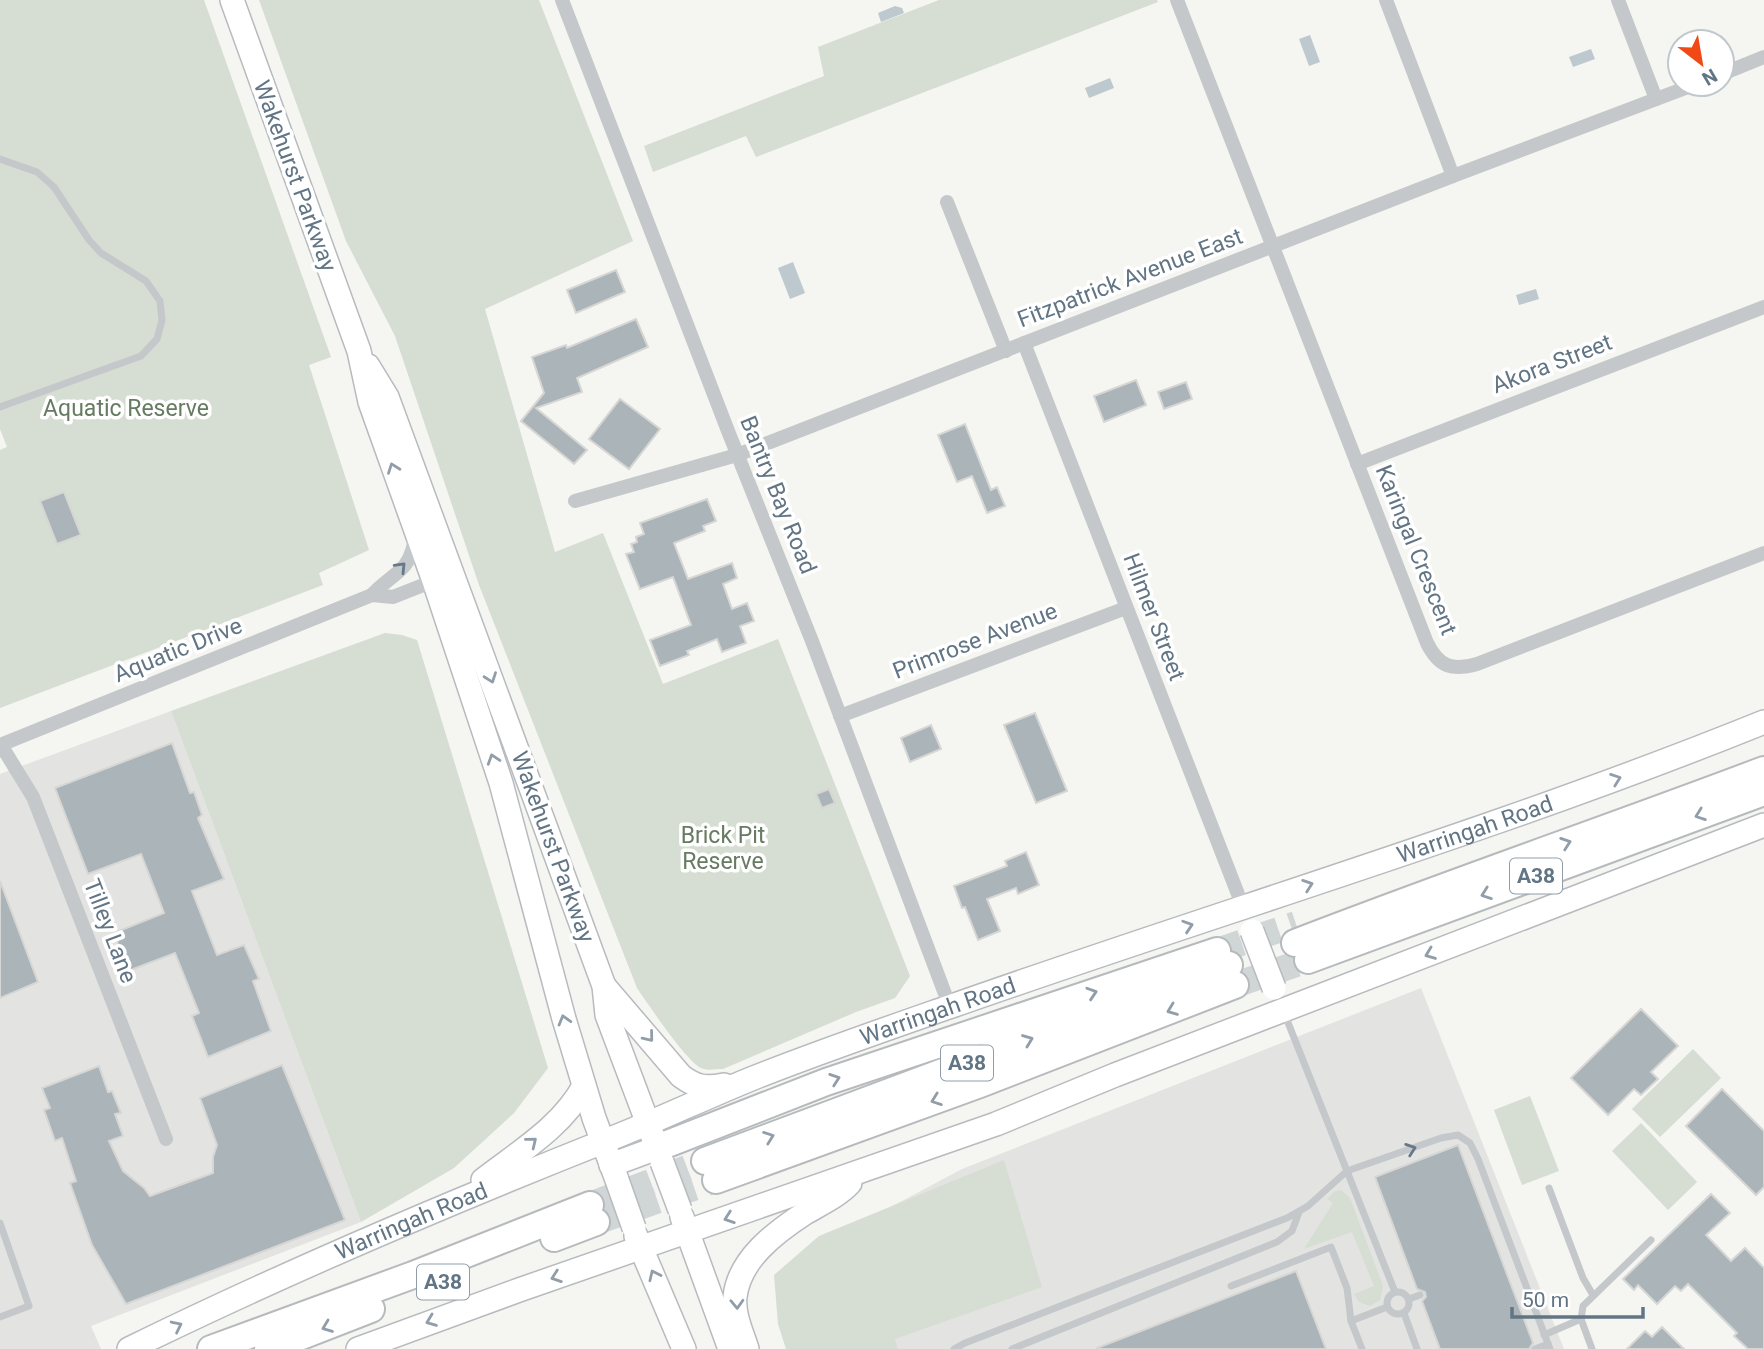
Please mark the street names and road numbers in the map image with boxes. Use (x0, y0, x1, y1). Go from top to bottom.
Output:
street label: Wakehurst Parkway (248, 77, 342, 275)
street label: Fitzpatrick Avenue East (1014, 223, 1246, 333)
street label: Akora Street (1488, 329, 1616, 399)
street label: Bantry Bay Road (734, 412, 822, 578)
street label: Karingal Crescent (1370, 461, 1462, 639)
street label: Hilmer Street (1117, 550, 1191, 684)
street label: Primrose Avenue (889, 597, 1061, 685)
street label: Aquatic Drive (110, 612, 246, 688)
street label: Wakehurst Parkway (506, 748, 600, 946)
street label: Warringah Road (1393, 790, 1556, 869)
road number: A38 (1510, 858, 1562, 894)
street label: Tilley Lane (78, 875, 142, 987)
street label: Warringah Road (856, 971, 1019, 1051)
road number: A38 (941, 1046, 993, 1080)
street label: Warringah Road (331, 1177, 491, 1265)
road number: A38 (417, 1264, 469, 1300)

